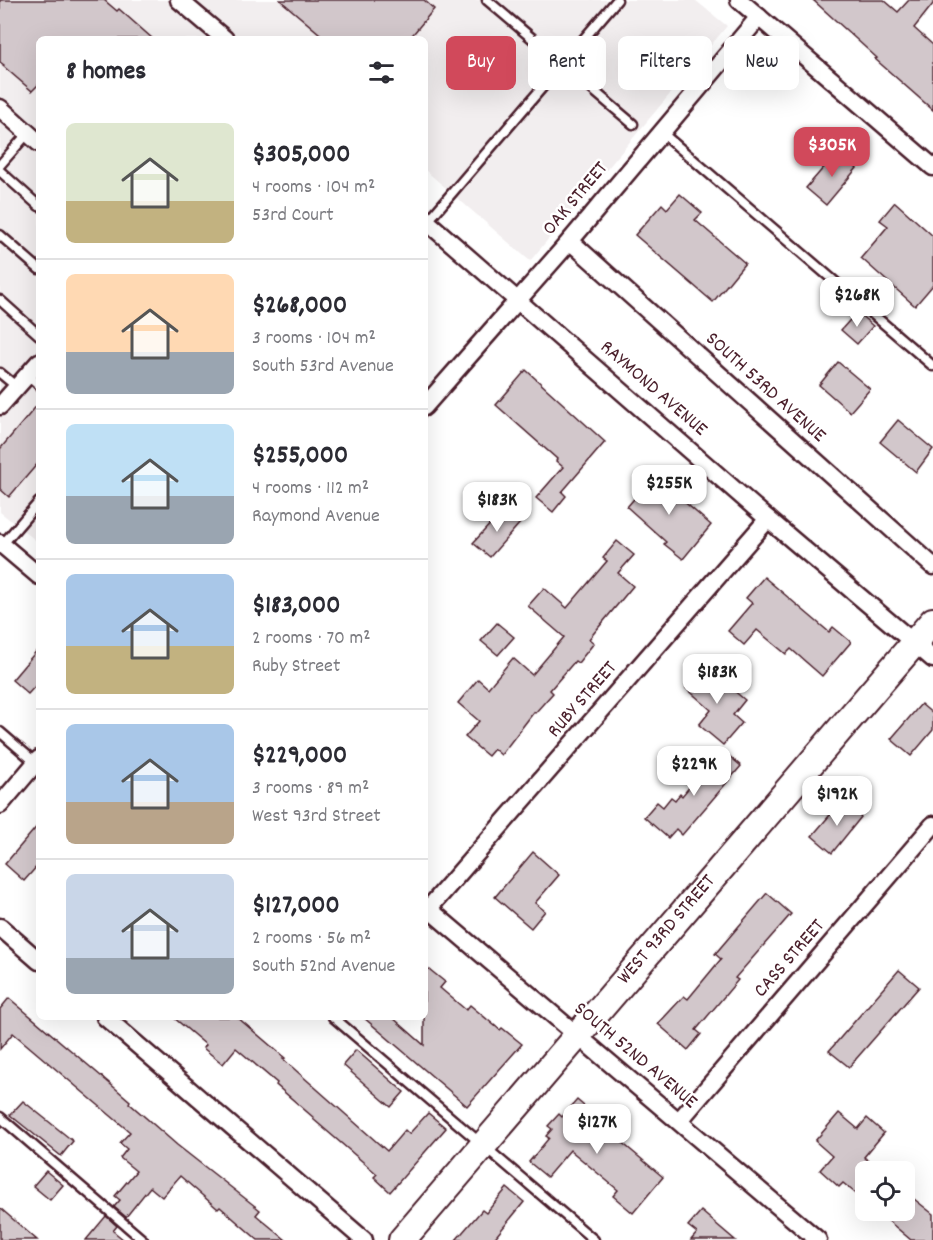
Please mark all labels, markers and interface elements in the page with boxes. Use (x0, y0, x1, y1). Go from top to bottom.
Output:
chip: Buy (446, 36, 516, 90)
chip: Rent (528, 36, 606, 90)
chip: Filters (618, 36, 712, 90)
chip: New (724, 36, 799, 90)
text: 8 homes (66, 54, 146, 91)
icon: filters (365, 56, 398, 89)
pin: $305K (790, 127, 874, 178)
text: $305K (808, 132, 856, 160)
text: $305,000 (252, 137, 350, 174)
icon: home (114, 147, 186, 219)
street label: OAK STREET (537, 156, 615, 242)
text: 4 rooms · 104 m² (252, 174, 375, 202)
text: 53rd Court (252, 202, 334, 230)
pin: $268K (815, 277, 899, 328)
text: $268K (834, 282, 880, 310)
text: $268,000 (252, 288, 347, 325)
icon: home (114, 298, 186, 370)
text: 3 rooms · 104 m² (252, 325, 376, 353)
street label: SOUTH 53RD AVENUE (698, 326, 832, 450)
street label: RAYMOND AVENUE (593, 334, 713, 444)
text: South 53rd Avenue (252, 353, 394, 381)
text: $255,000 (252, 438, 348, 475)
icon: home (114, 448, 186, 520)
pin: $255K (627, 465, 711, 516)
text: $255K (646, 470, 692, 498)
text: 4 rooms · 112 m² (252, 475, 369, 503)
pin: $183K (455, 482, 539, 533)
text: $183K (477, 487, 517, 515)
text: Raymond Avenue (252, 503, 380, 531)
text: $183,000 (252, 588, 340, 625)
icon: home (114, 598, 186, 670)
text: 2 rooms · 70 m² (252, 625, 371, 653)
text: Ruby Street (252, 653, 340, 681)
pin: $183K (675, 654, 759, 705)
street label: RUBY STREET (542, 656, 624, 744)
text: $183K (697, 659, 737, 687)
text: $229,000 (252, 738, 347, 775)
pin: $229K (652, 746, 736, 797)
icon: home (114, 748, 186, 820)
text: $229K (671, 751, 717, 779)
text: 3 rooms · 89 m² (252, 775, 369, 803)
pin: $192K (795, 776, 879, 827)
text: $192K (816, 781, 858, 809)
text: West 93rd Street (252, 803, 381, 831)
street label: WEST 93RD STREET (611, 869, 723, 991)
text: $127,000 (252, 888, 340, 925)
icon: home (114, 898, 186, 970)
street label: CASS STREET (748, 914, 832, 1004)
text: 2 rooms · 56 m² (252, 925, 371, 953)
text: South 52nd Avenue (252, 953, 395, 981)
street label: SOUTH 52ND AVENUE (567, 996, 703, 1116)
pin: $127K (555, 1104, 639, 1155)
text: $127K (577, 1109, 617, 1137)
map controls (855, 1161, 915, 1221)
button: locate (855, 1161, 915, 1221)

